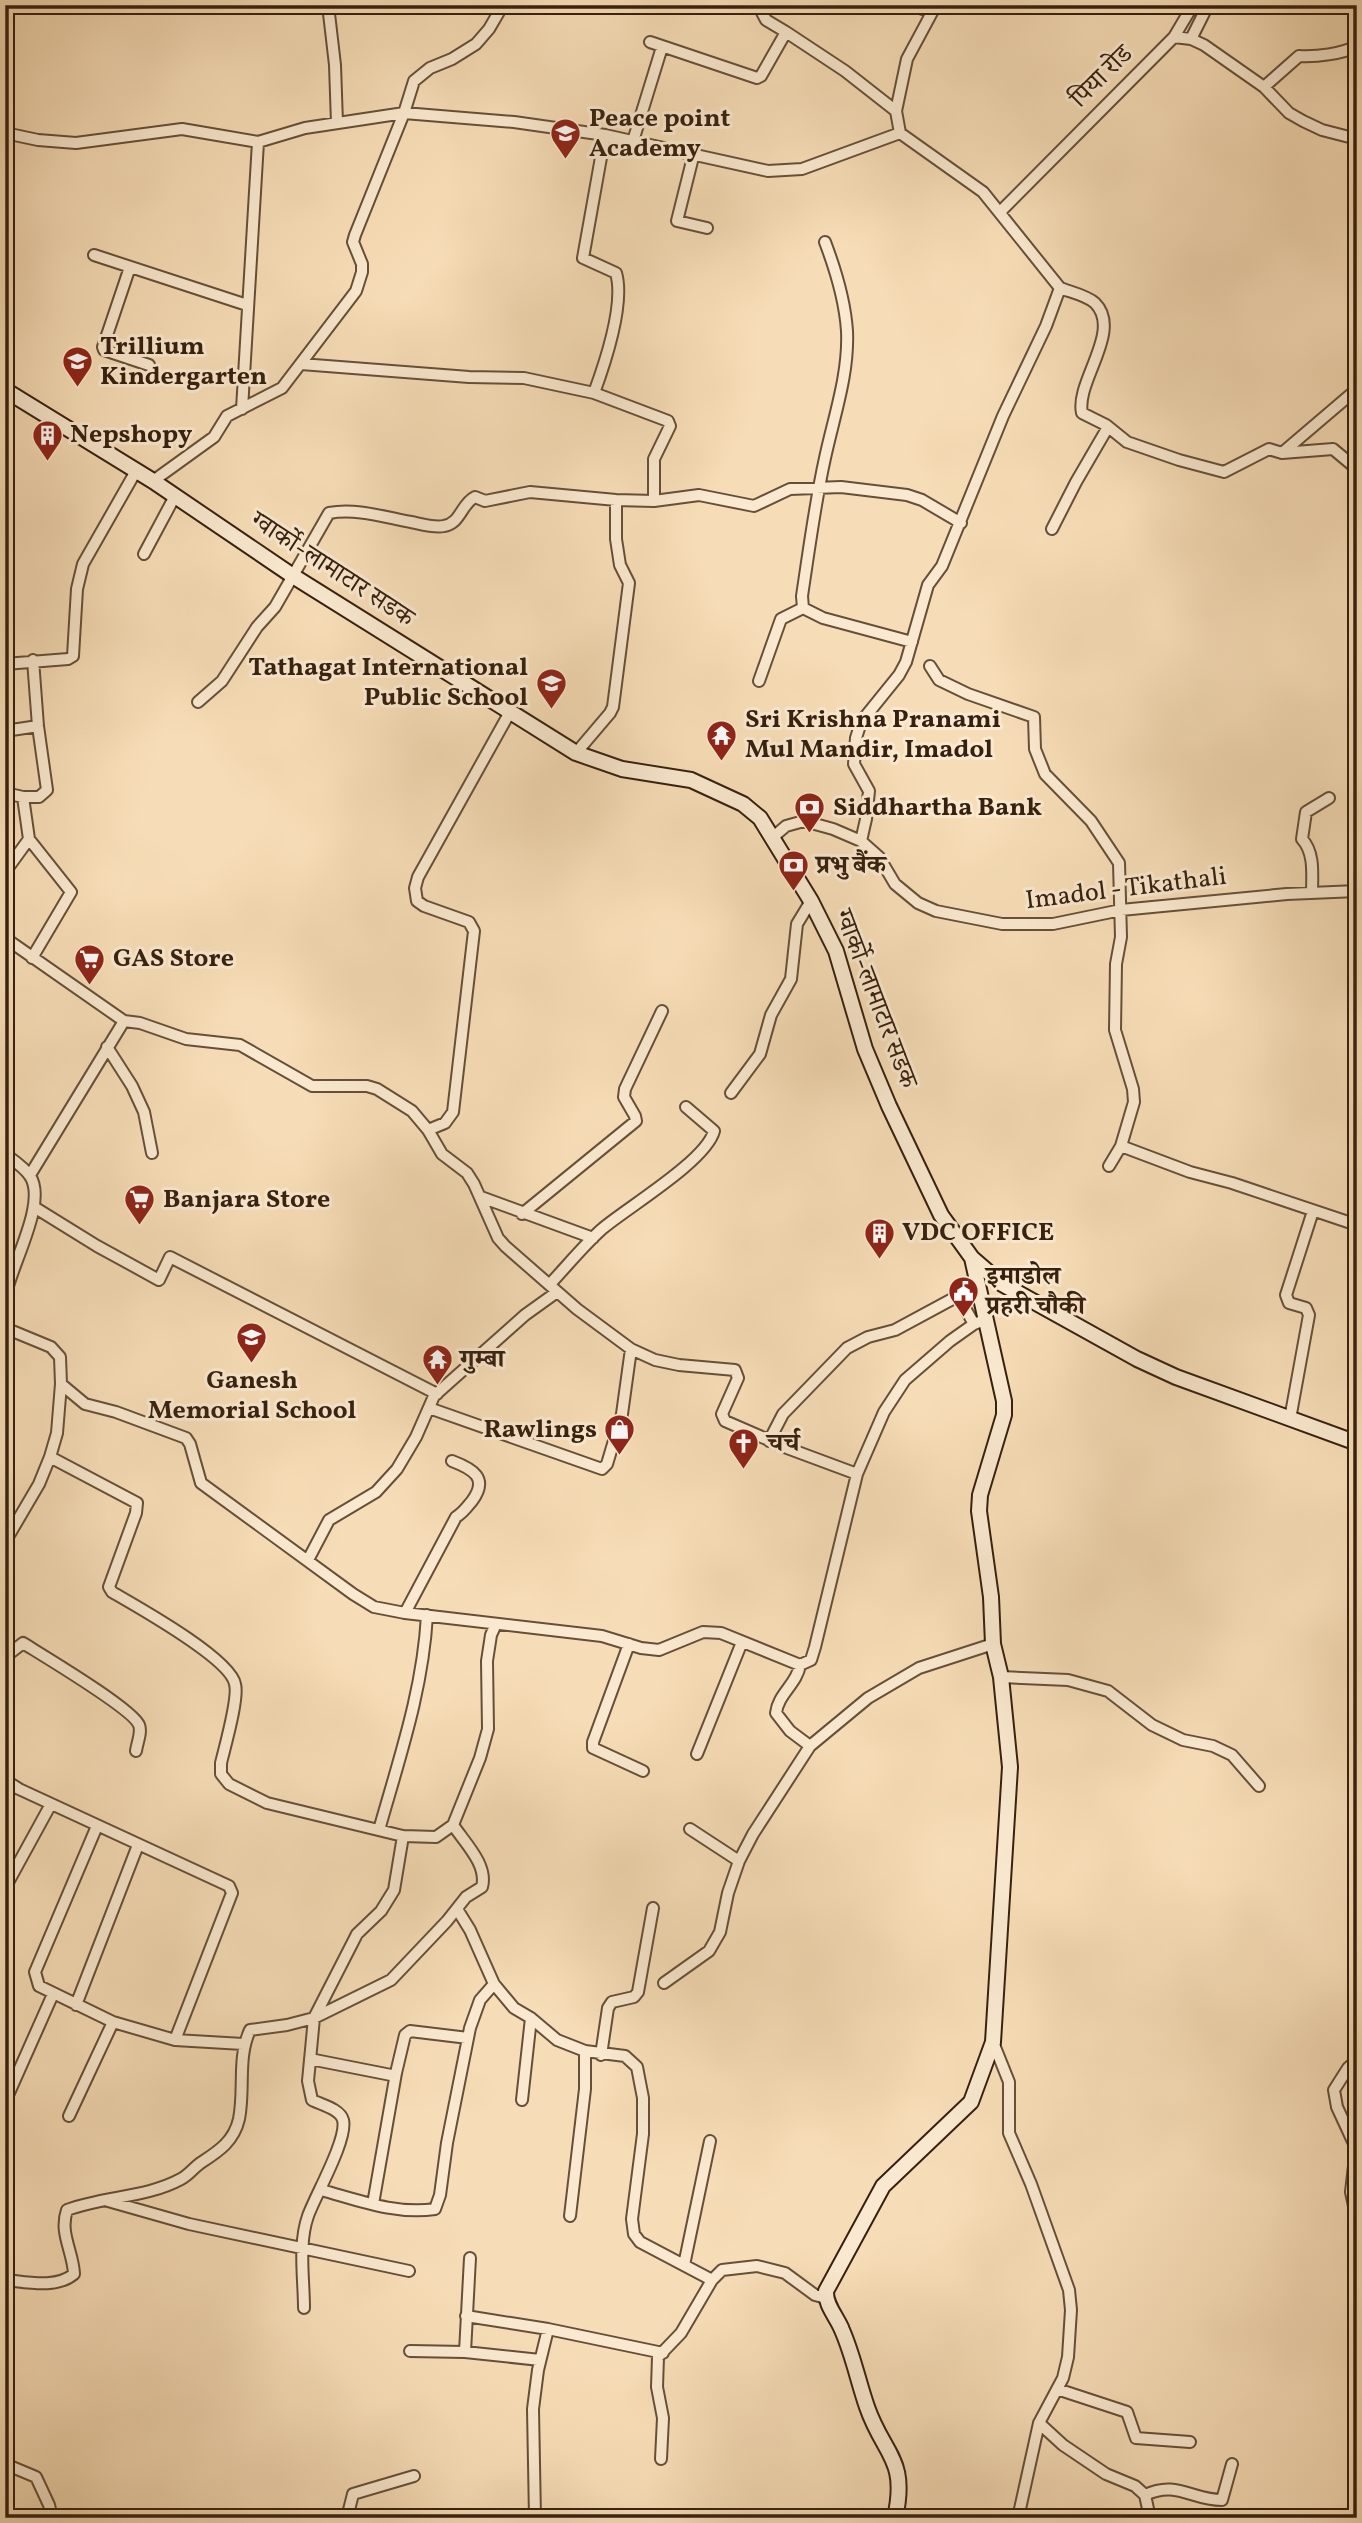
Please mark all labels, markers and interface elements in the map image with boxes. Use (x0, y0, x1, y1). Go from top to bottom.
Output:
street label: पिया रोड (1061, 36, 1143, 118)
place label: Peace point Academy (589, 101, 730, 167)
school or university icon: Peace point Academy (549, 117, 583, 161)
place label: Trillium Kindergarten (100, 329, 267, 395)
school or university icon: Trillium Kindergarten (60, 345, 94, 389)
place label: Nepshopy (70, 417, 193, 453)
building icon: Nepshopy (30, 418, 64, 462)
street label: ग्वार्को-लामाटार सडक (241, 502, 422, 637)
place label: Tathagat International Public School (248, 650, 528, 716)
school or university icon: Tathagat International Public School (534, 666, 568, 710)
place label: Sri Krishna Pranami Mul Mandir, Imadol (745, 702, 1001, 768)
temple icon: Sri Krishna Pranami Mul Mandir, Imadol (705, 718, 739, 762)
place label: Siddhartha Bank (833, 790, 1042, 826)
bank icon: Siddhartha Bank (793, 791, 827, 835)
place label: प्रभु बैंक (814, 848, 888, 884)
bank icon: प्रभु बैंक (776, 849, 810, 893)
street label: Imadol - Tikathali (1023, 859, 1229, 919)
street label: ग्वार्को-लामाटार सडक (824, 903, 926, 1095)
place label: GAS Store (113, 941, 234, 977)
supermarket icon: GAS Store (73, 942, 107, 986)
place label: Banjara Store (163, 1182, 330, 1218)
supermarket icon: Banjara Store (123, 1183, 157, 1227)
place label: VDC OFFICE (902, 1215, 1054, 1251)
building icon: VDC OFFICE (862, 1216, 896, 1260)
place label: इमाडोल प्रहरी चौकी (984, 1259, 1087, 1325)
public building icon: इमाडोल प्रहरी चौकी (946, 1275, 980, 1319)
school or university icon: Ganesh Memorial School (235, 1321, 269, 1365)
place label: गुम्बा (458, 1342, 506, 1378)
temple icon: गुम्बा (420, 1343, 454, 1387)
place label: Ganesh Memorial School (148, 1363, 356, 1429)
place label: Rawlings (483, 1412, 597, 1448)
shop icon: Rawlings (603, 1413, 637, 1457)
place label: चर्च (765, 1426, 801, 1462)
church icon: चर्च (727, 1427, 761, 1471)

